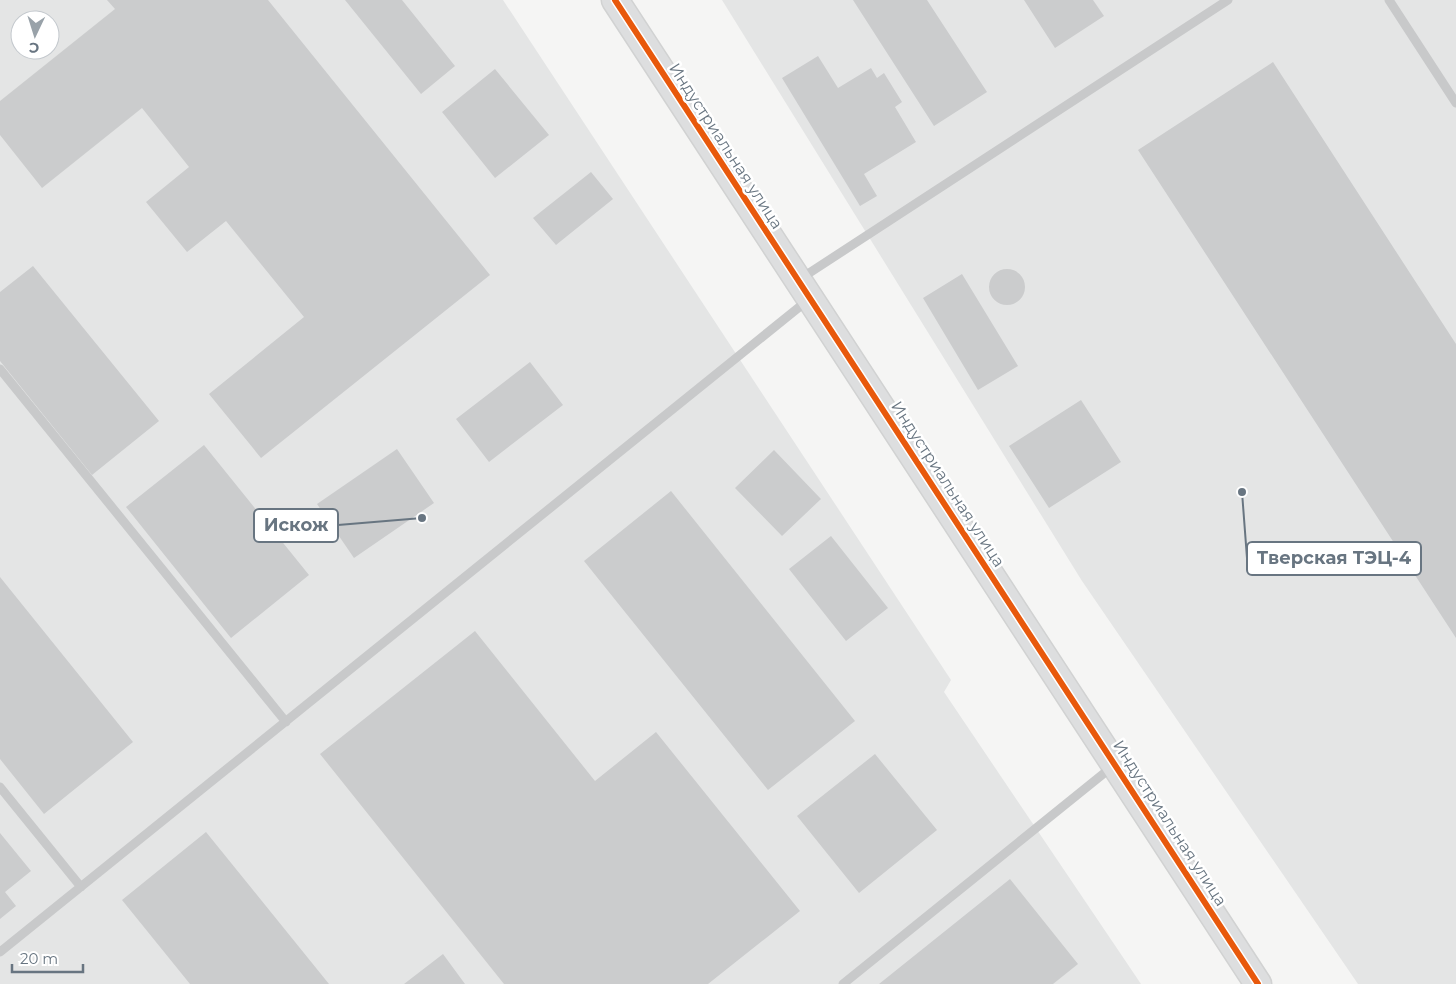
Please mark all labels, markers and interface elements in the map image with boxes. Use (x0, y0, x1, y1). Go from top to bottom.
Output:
north arrow (10, 10, 60, 60)
text: С (28, 39, 40, 57)
street label: Индустриальная улица (665, 60, 787, 232)
street label: Индустриальная улица (887, 398, 1009, 570)
callout: Искож (254, 509, 338, 542)
text: Искож (264, 514, 329, 536)
callout: Тверская ТЭЦ-4 (1247, 542, 1421, 575)
text: Тверская ТЭЦ-4 (1257, 547, 1412, 569)
street label: Индустриальная улица (1109, 737, 1231, 909)
scale bar (12, 942, 84, 974)
text: 20 m (20, 949, 58, 968)

